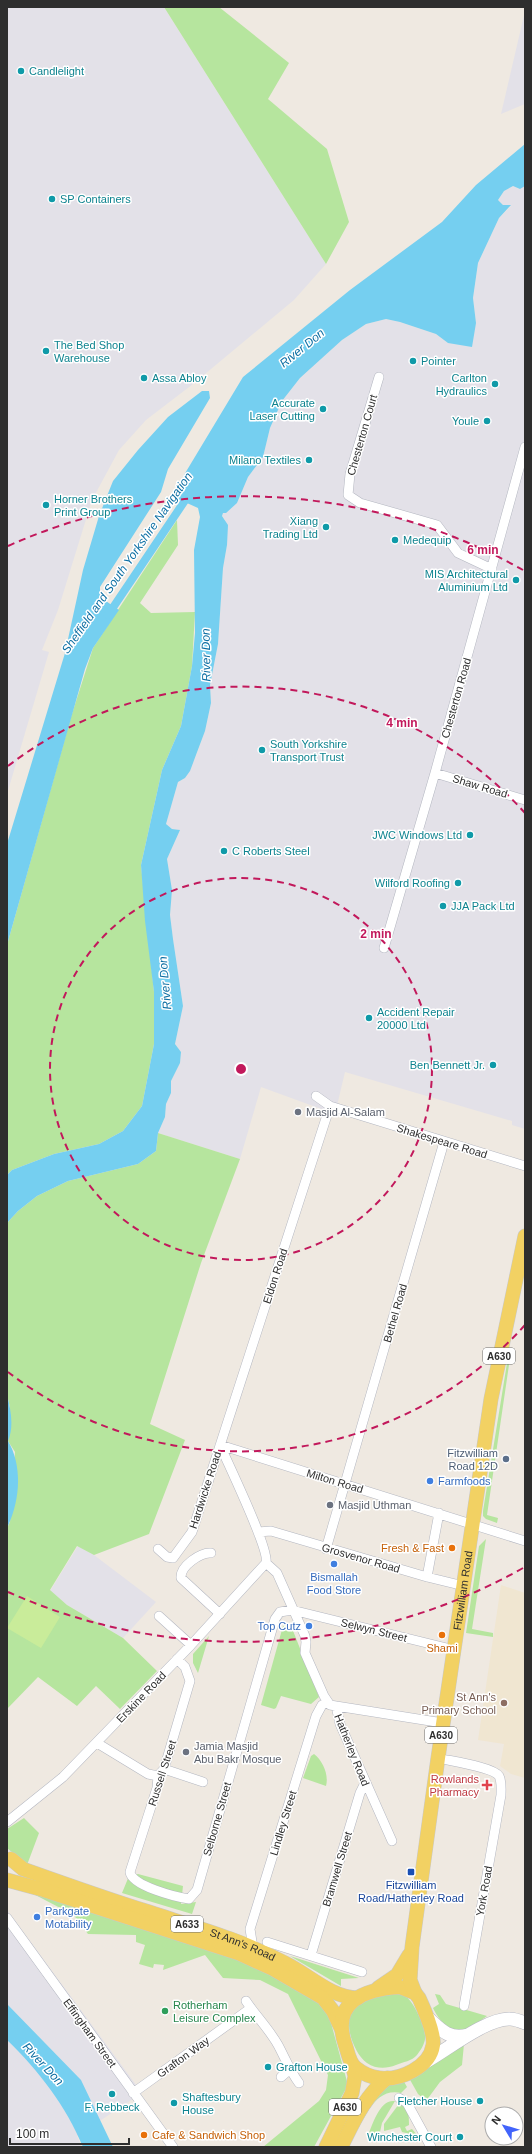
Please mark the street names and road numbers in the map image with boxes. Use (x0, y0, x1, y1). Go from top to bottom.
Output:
street label: Chesterton Court (345, 393, 379, 477)
street label: Chesterton Road (439, 656, 473, 740)
street label: Shaw Road (451, 772, 509, 800)
street label: Shakespeare Road (395, 1121, 489, 1161)
street label: Eldon Road (260, 1247, 290, 1305)
street label: Bethel Road (381, 1282, 409, 1344)
road number: A630 (483, 1348, 515, 1364)
street label: Hardwicke Road (187, 1450, 223, 1530)
street label: Milton Road (305, 1467, 365, 1495)
street label: Grosvenor Road (321, 1541, 401, 1575)
street label: Fitzwilliam Road (451, 1550, 475, 1631)
street label: Selwyn Street (340, 1616, 408, 1644)
street label: Erskine Road (114, 1669, 168, 1725)
street label: Hatherley Road (332, 1712, 372, 1788)
road number: A630 (425, 1727, 457, 1743)
street label: Russell Street (146, 1739, 178, 1807)
street label: Selborne Street (201, 1781, 233, 1857)
street label: Lindley Street (267, 1789, 299, 1857)
street label: Bramwell Street (320, 1830, 354, 1908)
street label: York Road (474, 1865, 494, 1917)
road number: A633 (171, 1916, 203, 1932)
street label: St Ann's Road (208, 1926, 277, 1963)
street label: Effingham Street (61, 1996, 119, 2070)
street label: Grafton Way (155, 2034, 212, 2080)
road number: A630 (329, 2099, 361, 2115)

